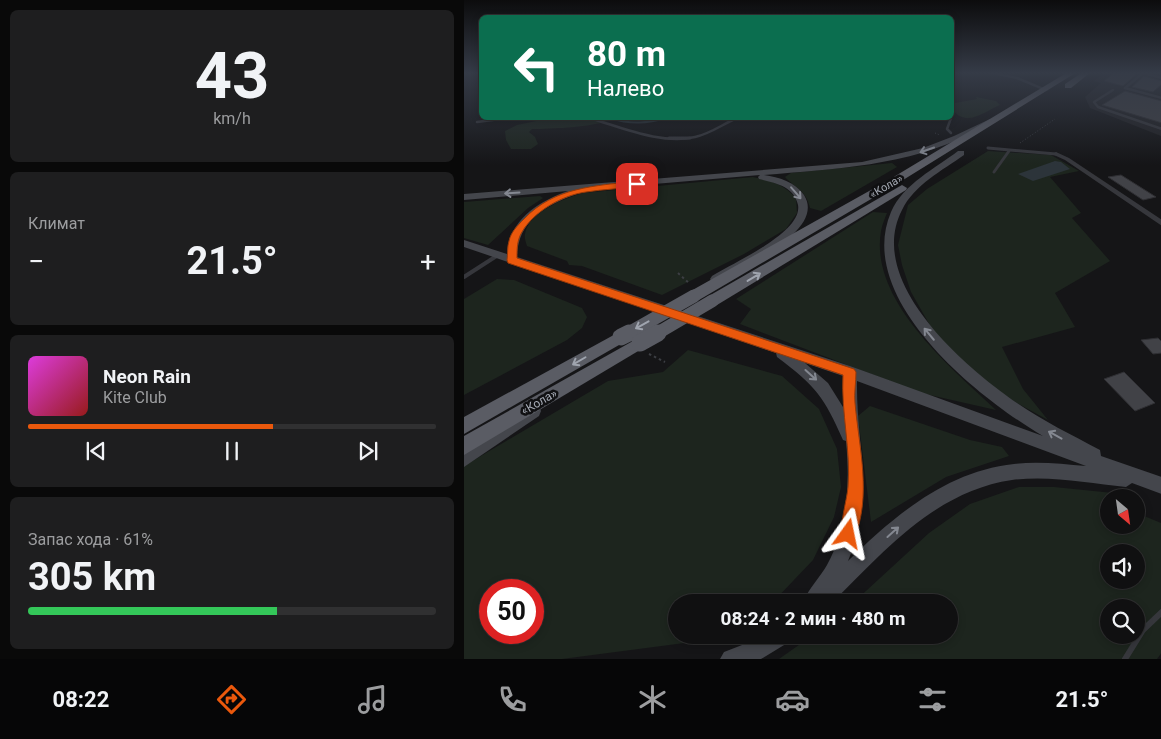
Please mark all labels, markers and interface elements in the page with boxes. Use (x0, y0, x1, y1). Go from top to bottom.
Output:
text: 80 m (587, 34, 666, 75)
icon: left (504, 35, 569, 100)
text: 43 (195, 38, 269, 114)
text: Налево (587, 76, 664, 101)
text: km/h (213, 109, 251, 128)
one-way arrow (920, 145, 936, 155)
pin (616, 163, 658, 205)
icon: arrive (623, 170, 651, 198)
street label: «Кола» (868, 172, 905, 201)
one-way arrow (790, 187, 802, 200)
one-way arrow (505, 189, 521, 198)
text: Климат (28, 214, 85, 233)
text: 21.5° (186, 239, 278, 283)
text: − (28, 245, 44, 278)
text: + (420, 245, 436, 278)
one-way arrow (747, 271, 761, 281)
one-way arrow (635, 320, 650, 330)
one-way arrow (924, 327, 935, 340)
one-way arrow (571, 356, 586, 366)
text: Neon Rain (103, 365, 191, 388)
one-way arrow (805, 369, 818, 381)
street label: «Кола» (519, 386, 560, 418)
text: Kite Club (103, 388, 167, 407)
one-way arrow (1049, 429, 1063, 439)
icon: previous (82, 437, 110, 465)
icon: pause (218, 437, 246, 465)
icon: next (354, 437, 382, 465)
north arrow (1100, 489, 1145, 534)
map controls (1100, 489, 1145, 644)
position arrow (821, 507, 873, 559)
one-way arrow (886, 526, 899, 538)
text: Запас хода · 61% (28, 530, 153, 549)
button: sound (1100, 544, 1145, 589)
text: 305 km (28, 555, 156, 599)
speed limit sign: 50 (479, 579, 544, 644)
button: search (1100, 599, 1145, 644)
text: 08:24 · 2 мин · 480 m (721, 607, 905, 630)
icon: directions (214, 682, 249, 717)
icon: music (355, 682, 390, 717)
icon: phone (495, 682, 530, 717)
icon: climate (635, 682, 670, 717)
icon: car (775, 682, 810, 717)
icon: filters (915, 682, 950, 717)
text: 08:22 (53, 687, 109, 712)
text: 21.5° (1055, 687, 1108, 712)

